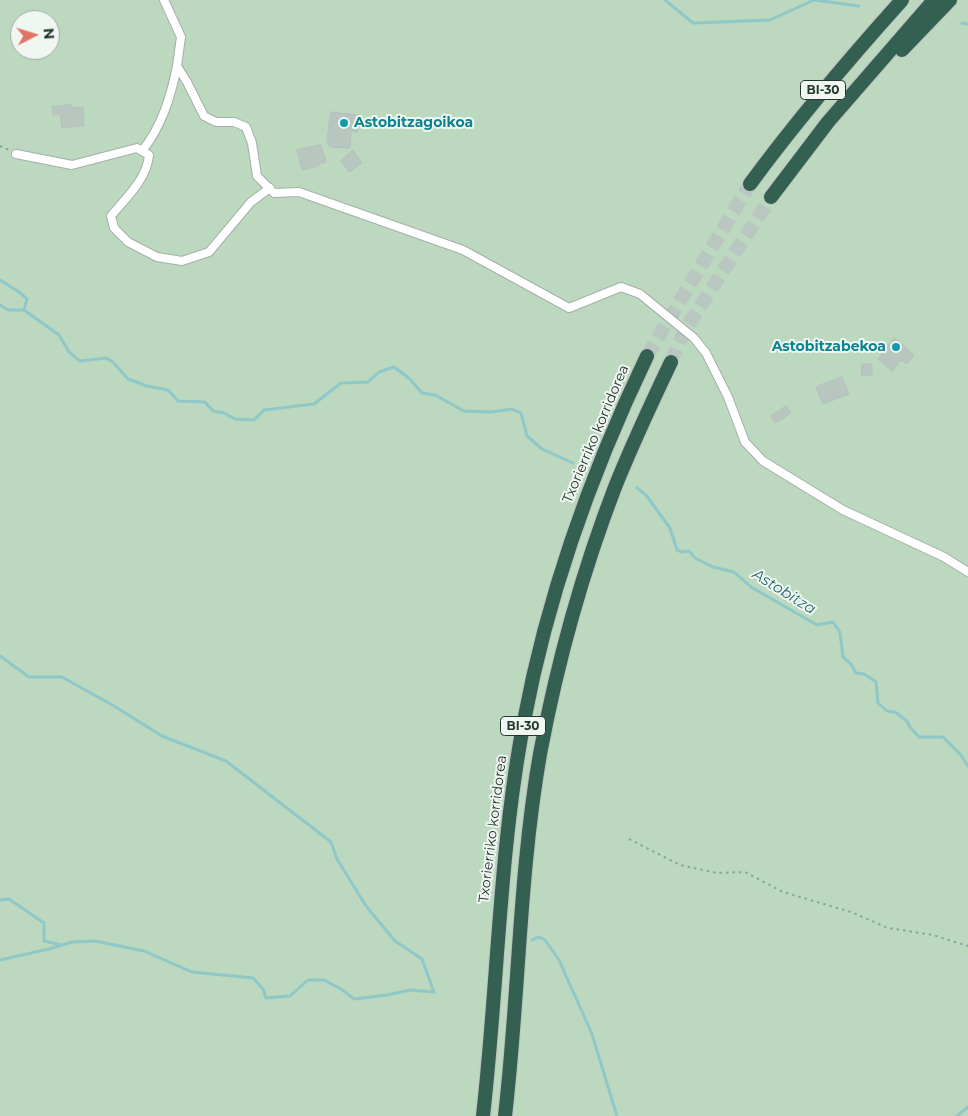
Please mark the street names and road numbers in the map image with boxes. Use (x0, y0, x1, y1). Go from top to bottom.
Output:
road number: BI-30 (800, 80, 846, 100)
street label: Txorierriko korridorea (559, 362, 633, 506)
road number: BI-30 (500, 716, 546, 736)
street label: Txorierriko korridorea (476, 754, 510, 904)

